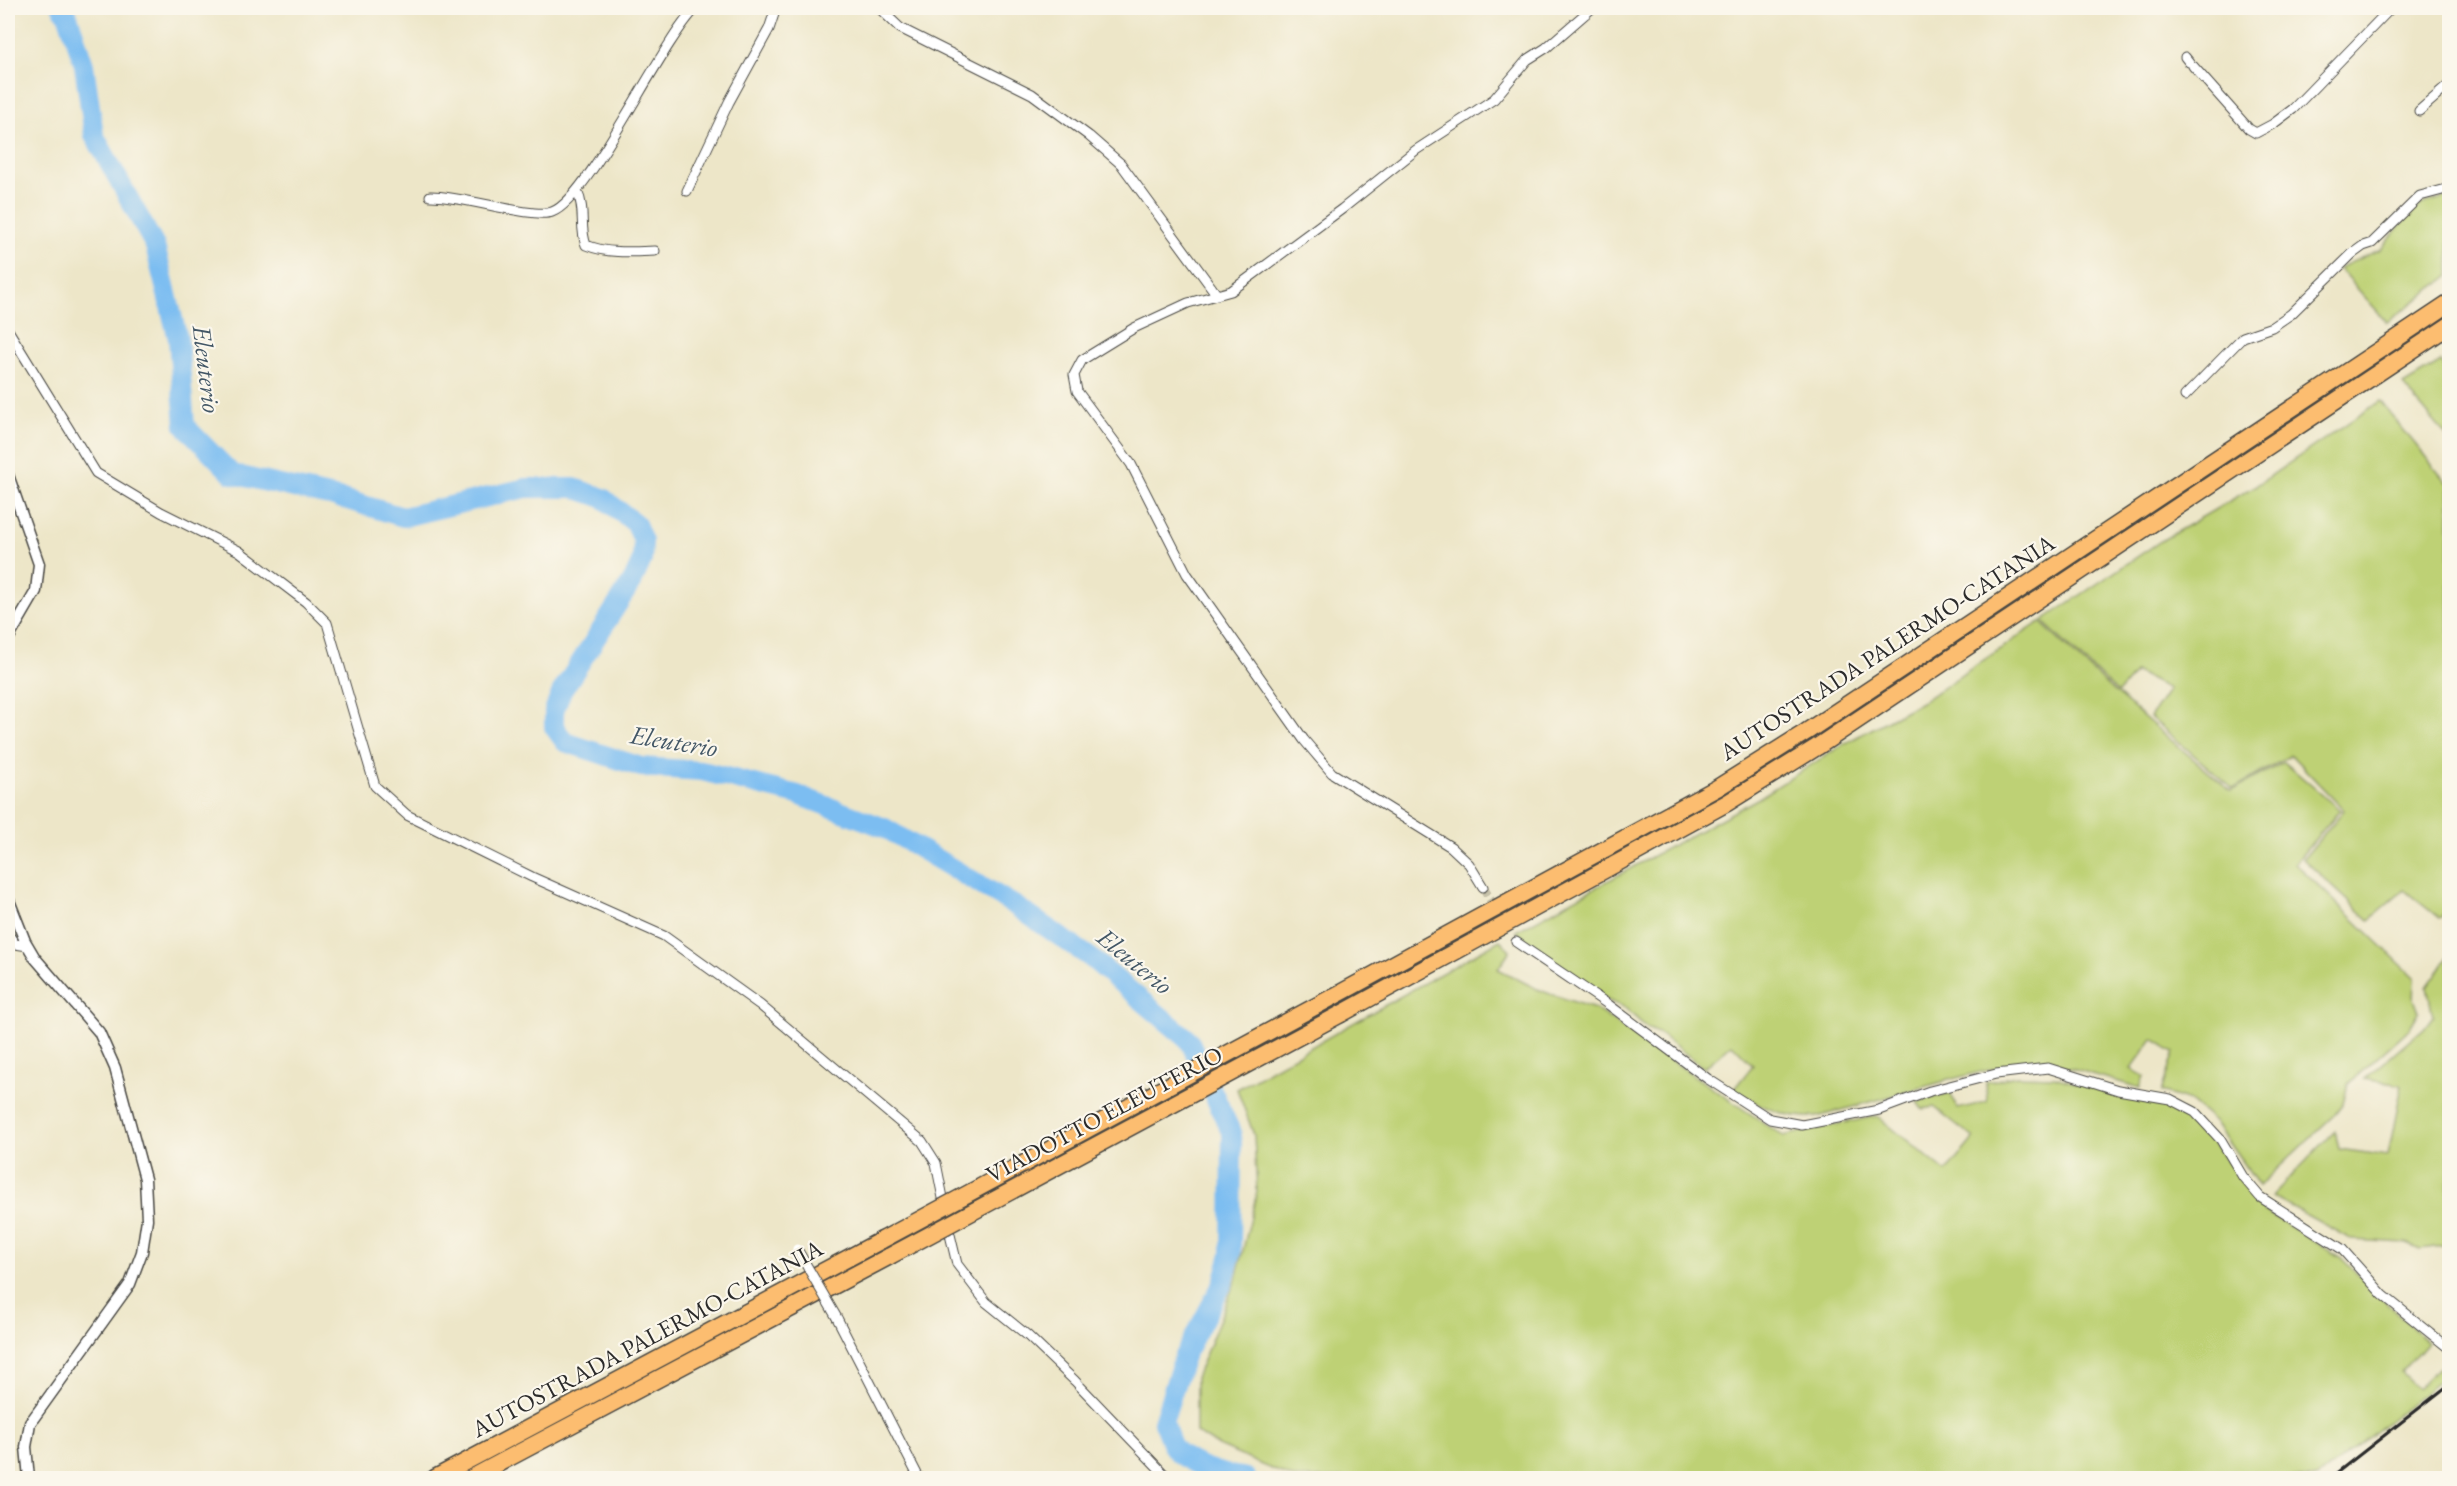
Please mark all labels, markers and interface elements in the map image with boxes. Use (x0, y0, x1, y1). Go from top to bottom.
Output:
water label: Eleuterio (185, 322, 229, 415)
street label: AUTOSTRADA PALERMO-CATANIA (1713, 527, 2061, 768)
water label: Eleuterio (627, 717, 720, 765)
water label: Eleuterio (1089, 920, 1180, 1002)
street label: VIADOTTO ELEUTERIO (980, 1038, 1228, 1190)
street label: AUTOSTRADA PALERMO-CATANIA (465, 1232, 828, 1445)

